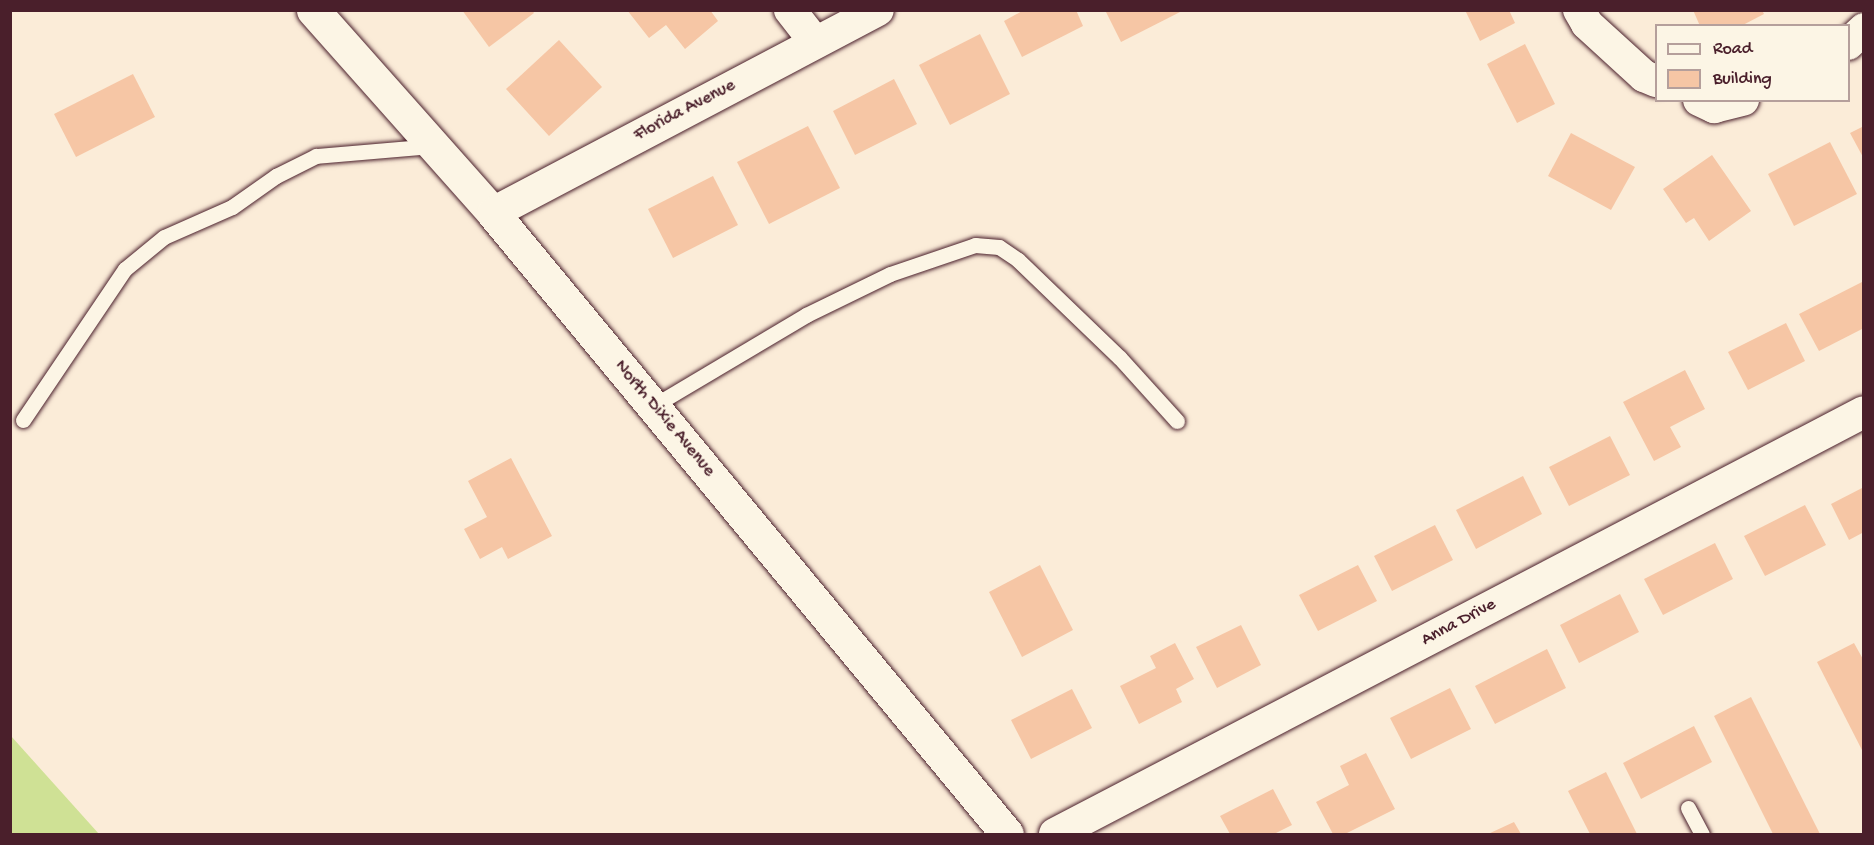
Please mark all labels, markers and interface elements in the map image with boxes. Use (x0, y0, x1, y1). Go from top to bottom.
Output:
legend (1655, 24, 1850, 102)
text: Road (1713, 39, 1752, 60)
text: Building (1713, 69, 1772, 90)
street label: Florida Avenue (631, 75, 739, 147)
street label: North Dixie Avenue (609, 356, 719, 482)
street label: Anna Drive (1418, 594, 1500, 652)

